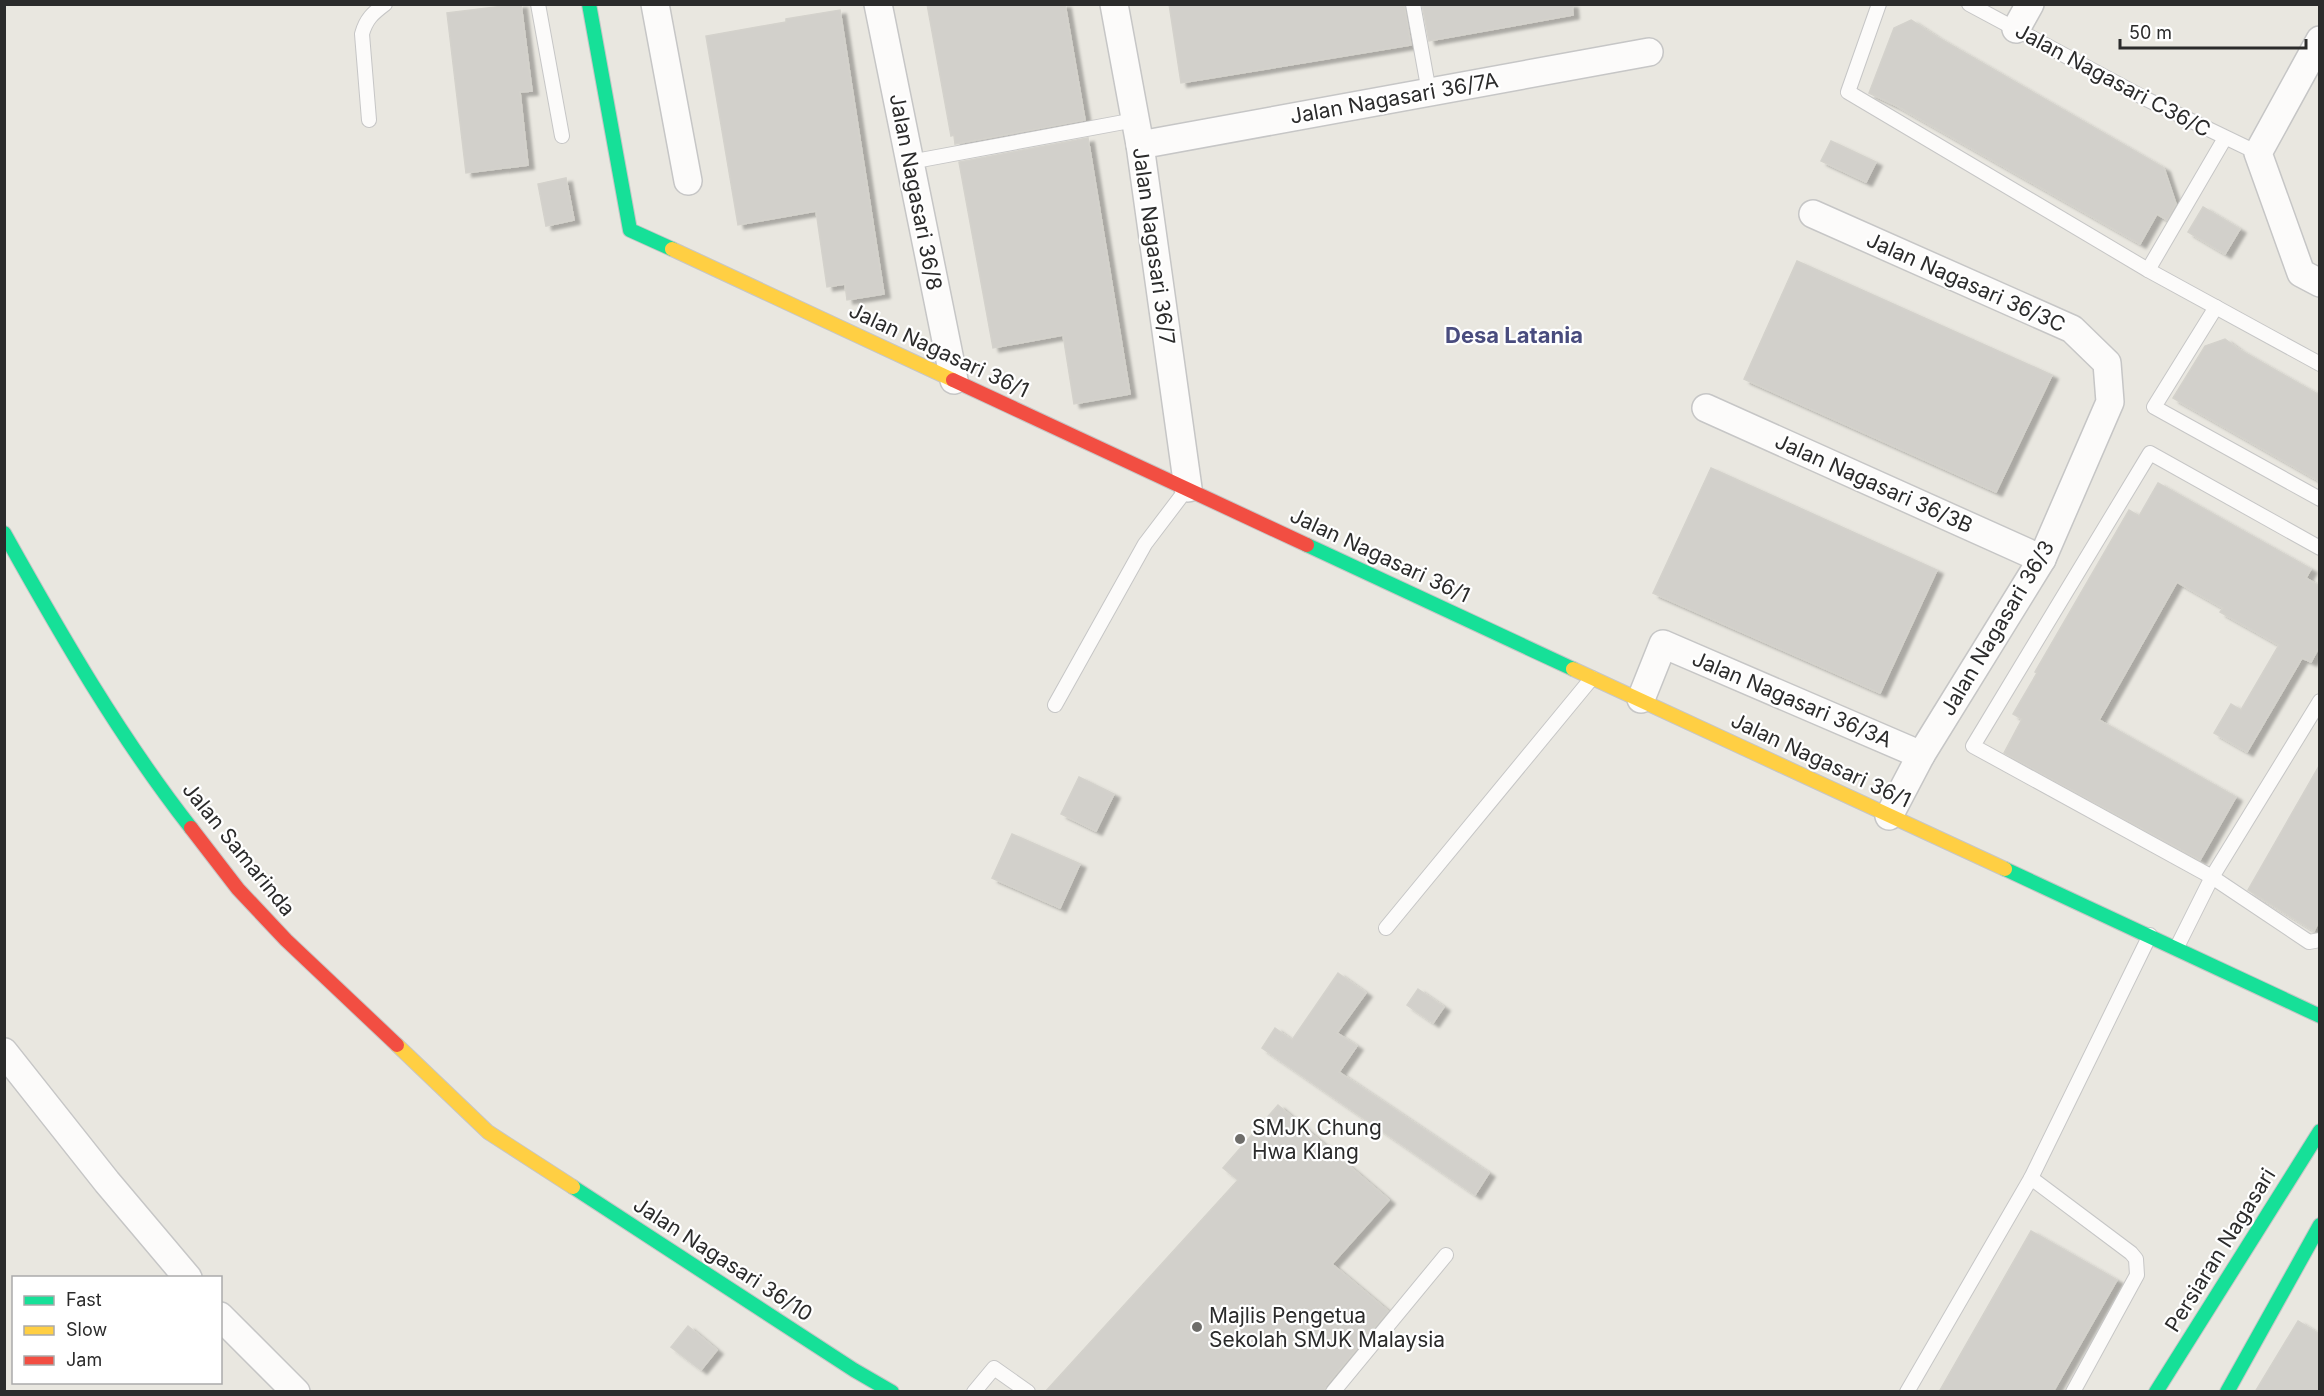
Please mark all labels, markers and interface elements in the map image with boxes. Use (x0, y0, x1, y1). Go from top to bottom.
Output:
scale bar (2120, 12, 2306, 50)
street label: Jalan Nagasari C36/C (2011, 18, 2215, 142)
text: 50 m (2129, 22, 2172, 43)
street label: Jalan Nagasari 36/7A (1288, 67, 1500, 129)
street label: Jalan Nagasari 36/8 (885, 91, 947, 293)
street label: Jalan Nagasari 36/7 (1128, 146, 1180, 346)
street label: Jalan Nagasari 36/3C (1863, 227, 2069, 337)
street label: Jalan Nagasari 36/1 (845, 297, 1033, 403)
district label: Desa Latania (1445, 322, 1583, 348)
street label: Jalan Nagasari 36/3B (1771, 428, 1977, 538)
street label: Jalan Nagasari 36/1 (1286, 502, 1474, 608)
street label: Jalan Nagasari 36/3 (1935, 536, 2059, 720)
street label: Jalan Nagasari 36/3A (1688, 646, 1896, 752)
street label: Jalan Nagasari 36/1 (1727, 707, 1915, 813)
street label: Jalan Samarinda (177, 777, 301, 921)
place label: SMJK Chung Hwa Klang (1252, 1115, 1382, 1164)
marker: SMJK Chung Hwa Klang (1233, 1132, 1247, 1146)
street label: Persiaran Nagasari (2160, 1164, 2280, 1336)
street label: Jalan Nagasari 36/10 (629, 1192, 817, 1326)
legend (12, 1276, 222, 1384)
text: Fast (66, 1289, 102, 1310)
place label: Majlis Pengetua Sekolah SMJK Malaysia (1209, 1303, 1445, 1352)
text: Slow (66, 1319, 107, 1340)
marker: Majlis Pengetua Sekolah SMJK Malaysia (1190, 1320, 1204, 1334)
text: Jam (66, 1349, 102, 1370)

